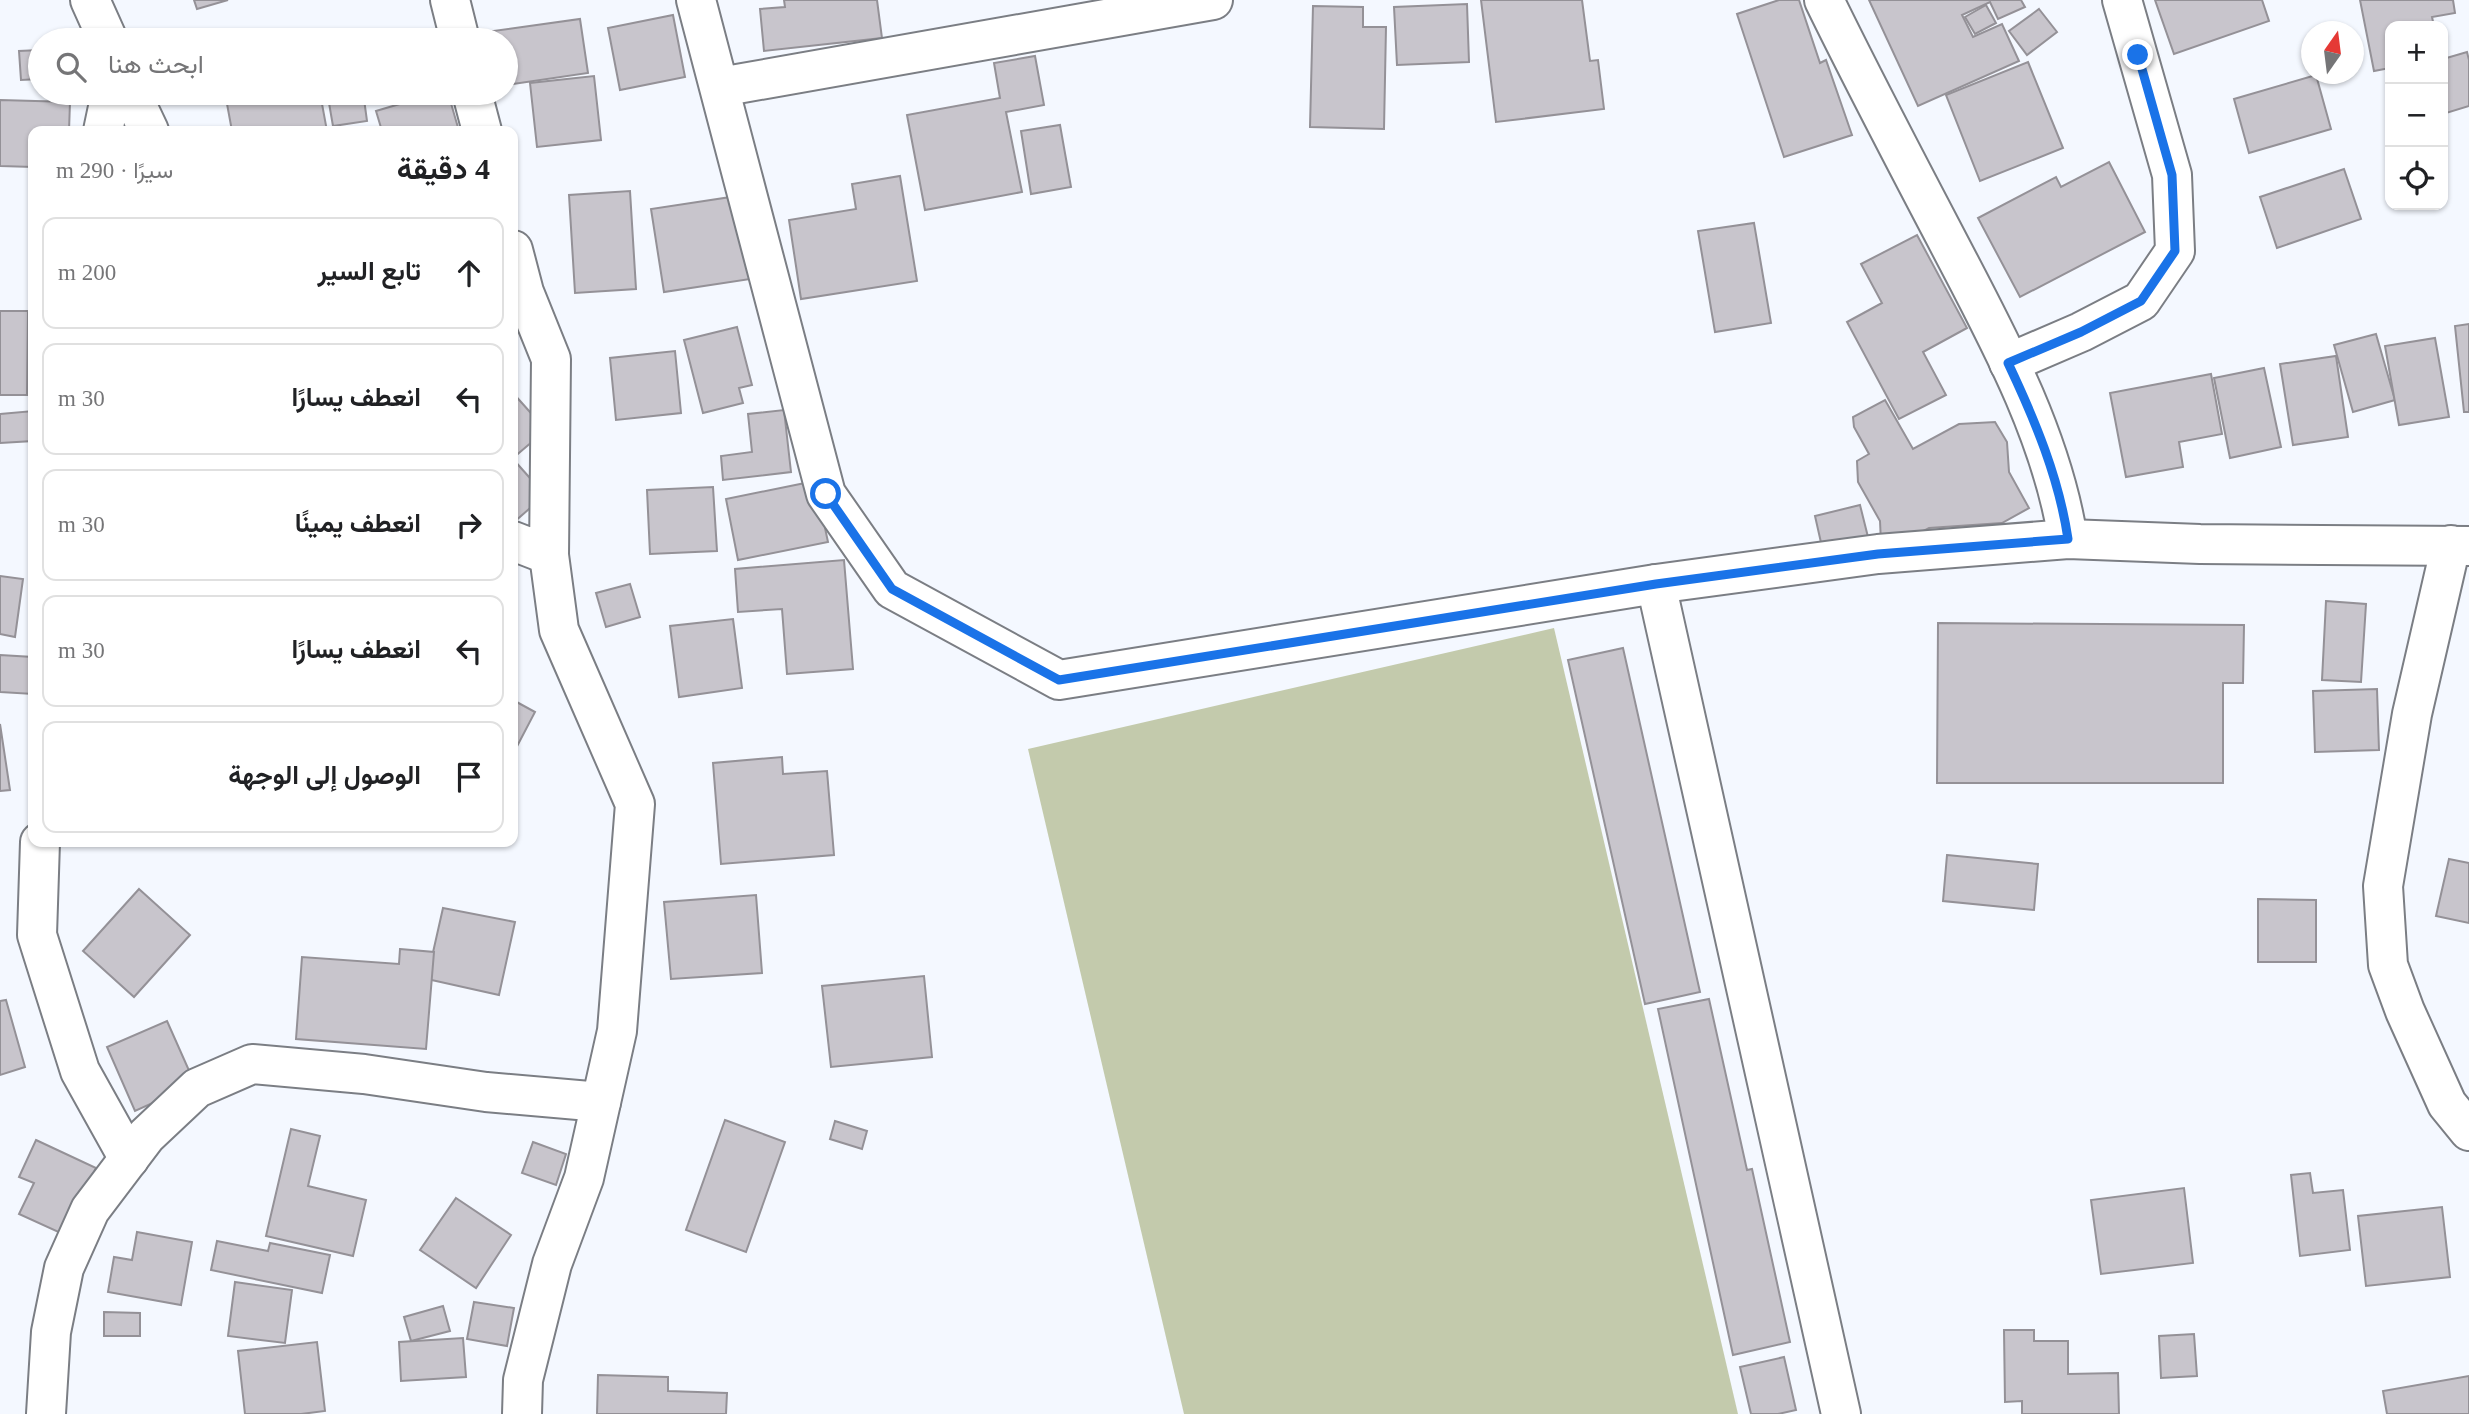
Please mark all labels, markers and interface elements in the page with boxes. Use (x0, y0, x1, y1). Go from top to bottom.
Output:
north arrow (2301, 21, 2364, 84)
map controls (2385, 21, 2448, 210)
button: + (2385, 21, 2448, 84)
search box (28, 28, 518, 105)
route end (2122, 39, 2153, 70)
icon: search (52, 48, 90, 86)
text: ابحث هنا (108, 50, 204, 79)
button: − (2385, 84, 2448, 147)
button: locate (2385, 147, 2448, 210)
text: 4 دقيقة (397, 152, 490, 185)
text: سيرًا · 290 m (56, 158, 173, 183)
icon: ahead (450, 254, 488, 292)
text: تابع السير (318, 257, 421, 286)
text: 200 m (58, 260, 116, 285)
icon: left (450, 380, 488, 418)
text: انعطف يسارًا (291, 383, 421, 412)
text: 30 m (58, 386, 105, 411)
route start (810, 478, 841, 509)
icon: right (450, 506, 488, 544)
text: انعطف يمينًا (295, 509, 421, 538)
text: 30 m (58, 512, 105, 537)
icon: left (450, 632, 488, 670)
text: انعطف يسارًا (291, 635, 421, 664)
text: 30 m (58, 638, 105, 663)
icon: arrive (450, 758, 488, 796)
text: الوصول إلى الوجهة (228, 761, 421, 790)

